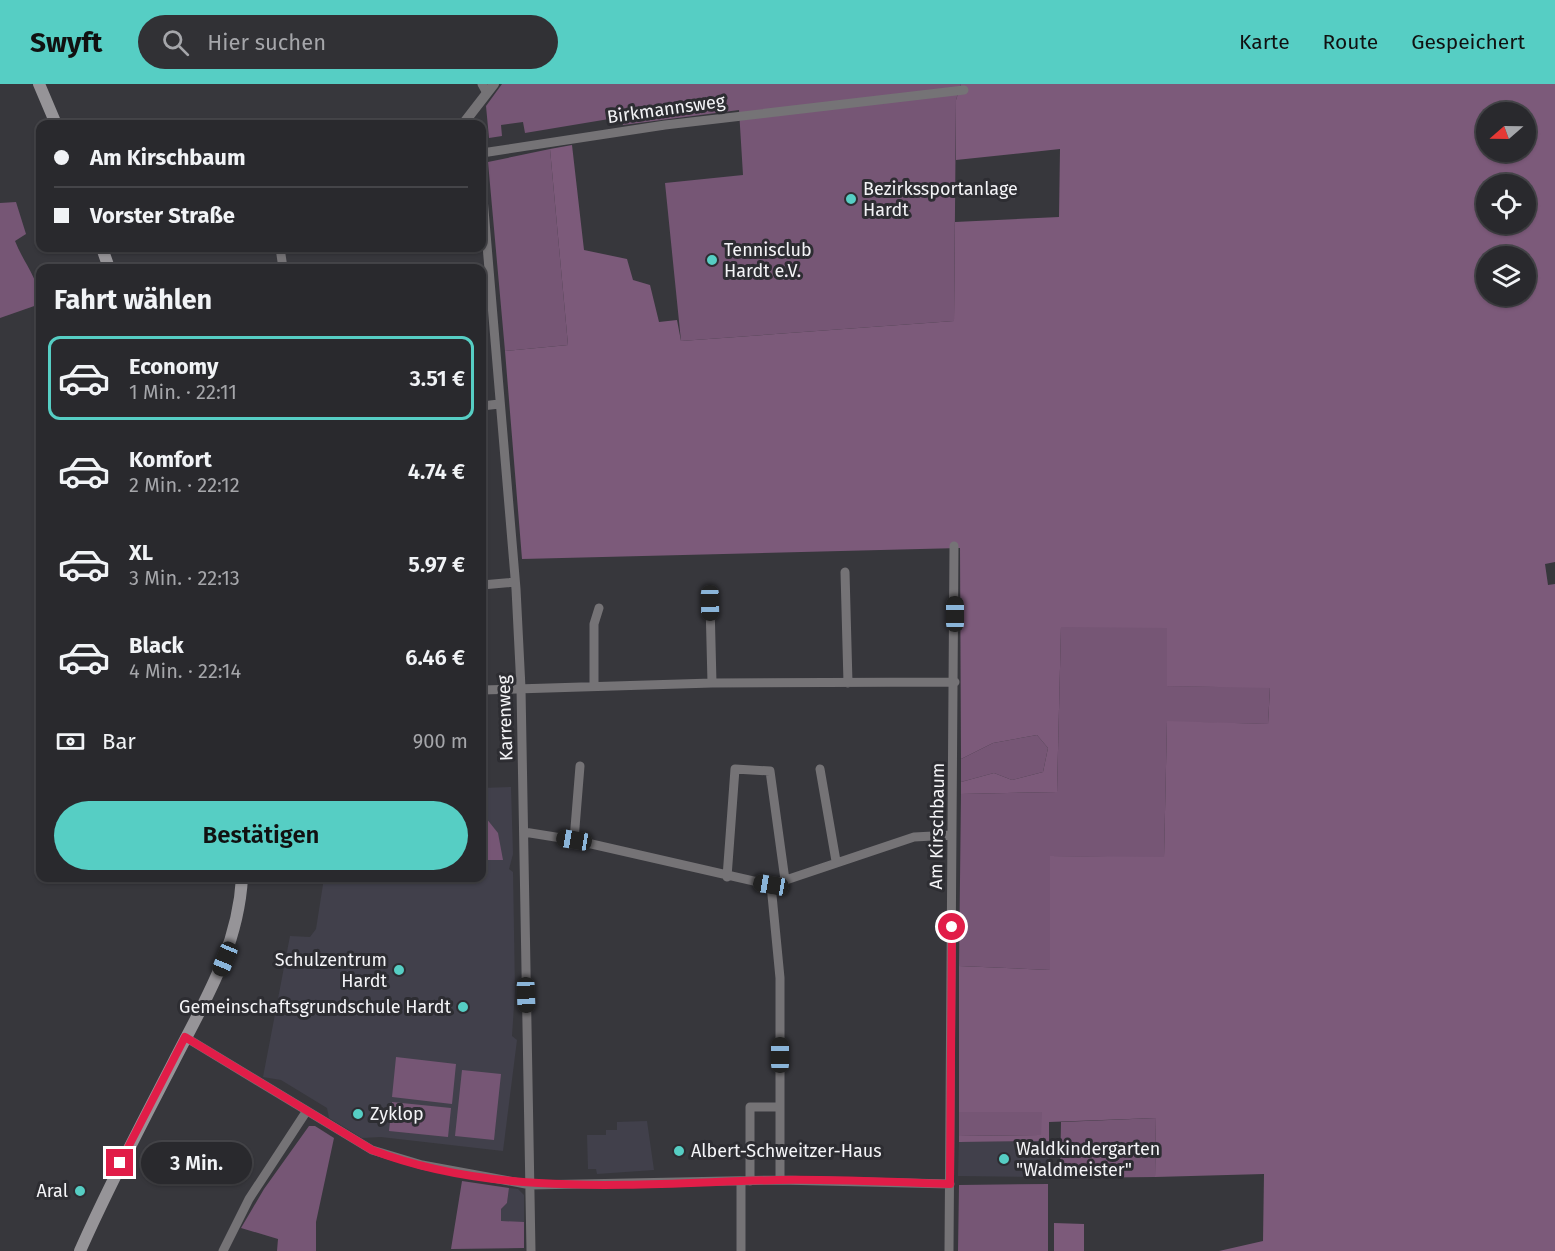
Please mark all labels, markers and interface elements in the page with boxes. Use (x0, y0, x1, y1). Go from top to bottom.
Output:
search box (138, 15, 558, 69)
text: Swyft (30, 26, 102, 59)
icon: search (159, 26, 192, 59)
text: Hier suchen (207, 29, 326, 56)
text: Karte (1239, 29, 1290, 55)
text: Route (1323, 29, 1378, 55)
text: Gespeichert (1411, 29, 1525, 55)
street label: Birkmannsweg (606, 90, 727, 128)
north arrow (1476, 102, 1536, 162)
map controls (1476, 102, 1536, 306)
text: Am Kirschbaum (90, 144, 245, 171)
button: locate (1476, 174, 1536, 234)
place label: Bezirkssportanlage Hardt (863, 178, 1018, 221)
marker: Bezirkssportanlage Hardt (844, 192, 858, 206)
text: Vorster Straße (90, 202, 235, 229)
place label: Tennisclub Hardt e.V. (724, 239, 812, 282)
button: layers (1476, 246, 1536, 306)
marker: Tennisclub Hardt e.V. (705, 253, 719, 267)
text: Fahrt wählen (54, 284, 212, 316)
icon: car (57, 351, 111, 405)
text: Economy (129, 353, 218, 380)
text: 3.51 € (409, 365, 465, 392)
text: 1 Min. · 22:11 (129, 380, 237, 404)
icon: car (57, 444, 111, 498)
text: Komfort (129, 446, 212, 473)
text: 4.74 € (408, 458, 465, 485)
text: 2 Min. · 22:12 (129, 473, 240, 497)
icon: car (57, 537, 111, 591)
text: XL (129, 539, 153, 566)
text: 5.97 € (408, 551, 465, 578)
text: 3 Min. · 22:13 (129, 566, 240, 590)
car (701, 585, 719, 621)
car (946, 596, 964, 632)
icon: car (57, 630, 111, 684)
text: Black (129, 632, 184, 659)
text: 6.46 € (405, 644, 465, 671)
text: 4 Min. · 22:14 (129, 659, 241, 683)
street label: Karrenweg (492, 674, 517, 761)
icon: cash (54, 725, 87, 758)
text: Bar (102, 728, 136, 755)
text: 900 m (413, 729, 468, 753)
street label: Am Kirschbaum (925, 762, 949, 890)
button: Bestätigen (54, 801, 468, 870)
car (555, 828, 593, 852)
car (752, 873, 790, 897)
route start (938, 913, 965, 940)
car (210, 939, 240, 979)
place label: Schulzentrum Hardt (275, 949, 388, 992)
marker: Schulzentrum Hardt (392, 963, 406, 977)
car (516, 977, 536, 1013)
place label: Gemeinschaftsgrundschule Hardt (179, 996, 451, 1018)
marker: Gemeinschaftsgrundschule Hardt (456, 1000, 470, 1014)
car (771, 1037, 789, 1073)
place label: Zyklop (370, 1103, 424, 1125)
marker: Zyklop (351, 1107, 365, 1121)
place label: Waldkindergarten "Waldmeister" (1016, 1138, 1160, 1181)
place label: Albert-Schweitzer-Haus (691, 1140, 882, 1162)
callout: 3 Min. (141, 1142, 252, 1184)
marker: Albert-Schweitzer-Haus (672, 1144, 686, 1158)
route end (106, 1149, 133, 1176)
text: 3 Min. (170, 1151, 223, 1175)
marker: Waldkindergarten "Waldmeister" (997, 1152, 1011, 1166)
place label: Aral (36, 1180, 68, 1202)
marker: Aral (73, 1184, 87, 1198)

